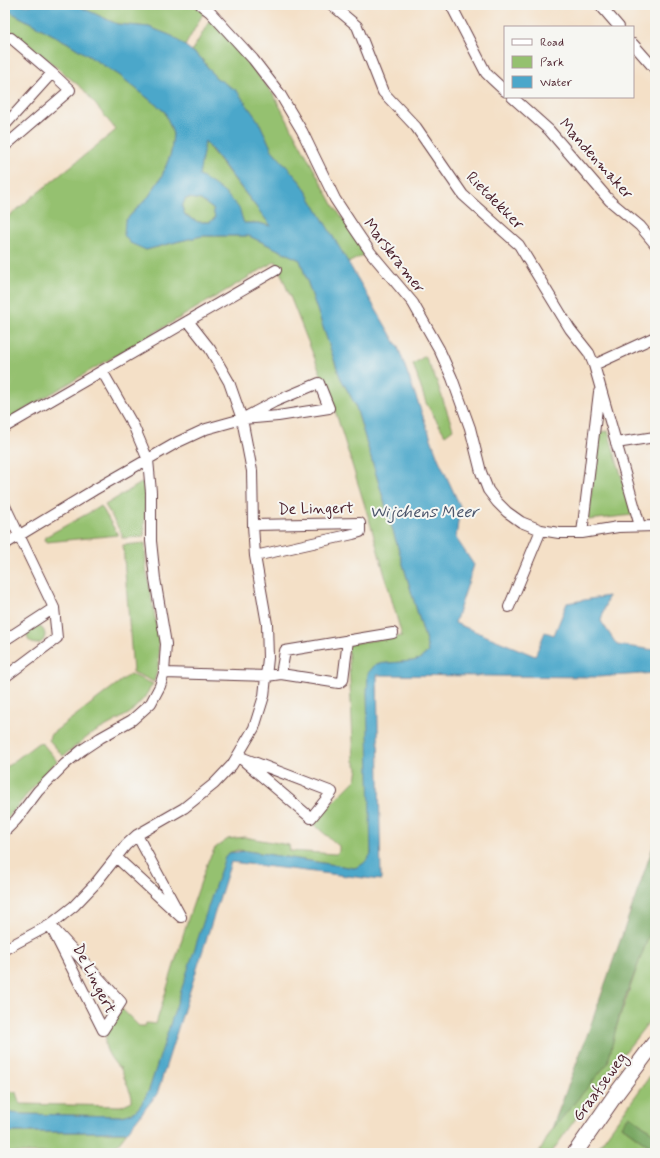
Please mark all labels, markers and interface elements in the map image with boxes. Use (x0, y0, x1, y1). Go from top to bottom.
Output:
legend (504, 26, 634, 98)
text: Road (540, 35, 564, 51)
text: Park (540, 55, 564, 71)
text: Water (540, 75, 572, 91)
street label: Mandenmaker (554, 114, 638, 204)
street label: Rietdekker (461, 167, 529, 235)
street label: Marskramer (358, 214, 430, 298)
street label: De Lingert (278, 498, 354, 520)
water label: Wijchens Meer (370, 501, 480, 523)
street label: De Lingert (67, 941, 121, 1018)
street label: Graafseweg (568, 1048, 633, 1126)

